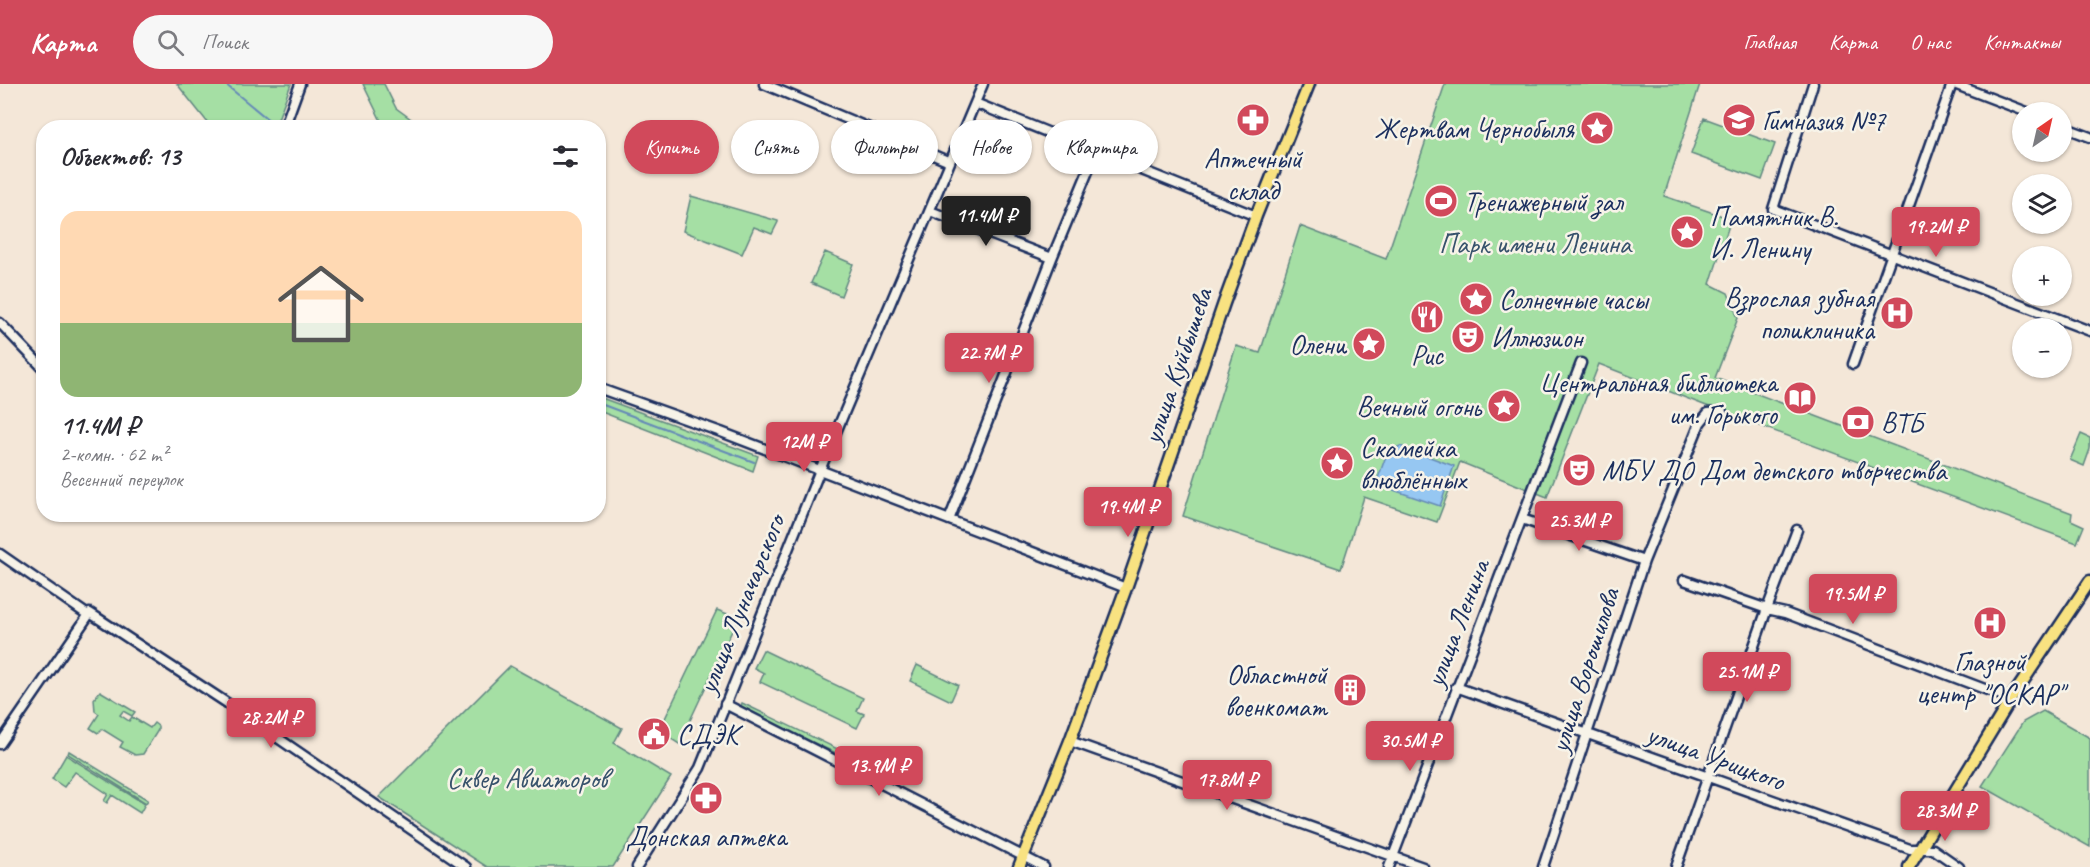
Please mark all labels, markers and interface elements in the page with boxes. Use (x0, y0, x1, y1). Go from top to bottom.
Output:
search box (133, 15, 553, 69)
text: Карта (30, 25, 97, 60)
icon: search (154, 26, 187, 59)
text: Поиск (202, 28, 248, 56)
text: Главная (1743, 29, 1796, 55)
text: Карта (1829, 29, 1877, 55)
text: О нас (1910, 29, 1951, 55)
text: Контакты (1984, 29, 2060, 55)
pharmacy icon: Аптечный склад (1235, 102, 1271, 138)
school or university icon: Гимназия №7 (1721, 102, 1757, 138)
north arrow (2012, 102, 2072, 162)
map controls (2012, 102, 2072, 378)
place label: Гимназия №7 (1762, 103, 1887, 138)
place icon: Жертвам Чернобыля (1579, 110, 1615, 146)
place label: Жертвам Чернобыля (1374, 111, 1575, 146)
chip: Купить (624, 120, 719, 174)
chip: Снять (731, 120, 819, 174)
chip: Фильтры (831, 120, 938, 174)
chip: Новое (950, 120, 1032, 174)
chip: Квартира (1044, 120, 1158, 174)
text: Объектов: 13 (60, 140, 180, 173)
icon: filters (549, 140, 582, 173)
place label: Аптечный склад (1204, 141, 1303, 208)
button: layers (2012, 174, 2072, 234)
sports icon: Тренажерный зал (1423, 183, 1459, 219)
place label: Тренажерный зал (1464, 184, 1624, 220)
pin: 11.4M ₽ (931, 196, 1041, 247)
place label: Памятник В. И. Ленину (1710, 199, 1839, 266)
text: 11.4M ₽ (956, 203, 1016, 228)
pin: 19.2M ₽ (1881, 207, 1991, 258)
place icon: Памятник В. И. Ленину (1669, 214, 1705, 250)
text: 19.2M ₽ (1906, 214, 1966, 239)
park label: Парк имени Ленина (1439, 226, 1633, 261)
button: + (2012, 246, 2072, 306)
icon: home (267, 250, 375, 358)
place label: Взрослая зубная поликлиника (1725, 280, 1876, 347)
place icon: Солнечные часы (1458, 281, 1494, 317)
street label: улица Куйбышева (1133, 282, 1221, 450)
place label: Солнечные часы (1499, 282, 1650, 317)
hospital icon: Взрослая зубная поликлиника (1879, 295, 1915, 331)
restaurant icon: Рис (1409, 299, 1445, 335)
button: − (2012, 318, 2072, 378)
theatre icon: Иллюзион (1450, 319, 1486, 355)
place label: Иллюзион (1491, 320, 1584, 355)
place icon: Олени (1351, 326, 1387, 362)
place label: Олени (1289, 327, 1348, 362)
pin: 22.7M ₽ (934, 333, 1044, 384)
place label: Рис (1411, 338, 1445, 373)
text: 22.7M ₽ (959, 340, 1019, 365)
place label: Центральная библиотека им. Горького (1539, 365, 1780, 432)
library icon: Центральная библиотека им. Горького (1782, 380, 1818, 416)
place icon: Вечный огонь (1486, 388, 1522, 424)
place label: Вечный огонь (1356, 389, 1483, 424)
bank icon: ВТБ (1840, 404, 1876, 440)
place label: ВТБ (1881, 405, 1926, 440)
text: 11.4M ₽ (60, 409, 139, 442)
pin: 12M ₽ (762, 422, 846, 473)
text: 12M ₽ (780, 429, 828, 454)
place label: Скамейка влюблённых (1360, 430, 1468, 497)
text: 2-комн. · 62 m² (60, 442, 168, 467)
place icon: Скамейка влюблённых (1319, 445, 1355, 481)
theatre icon: МБУ ДО Дом детского творчества (1561, 452, 1597, 488)
place label: МБУ ДО Дом детского творчества (1602, 453, 1948, 488)
text: Весенний переулок (60, 467, 182, 492)
pin: 19.4M ₽ (1073, 487, 1183, 538)
text: 19.4M ₽ (1098, 494, 1158, 519)
pin: 25.3M ₽ (1524, 501, 1634, 552)
street label: улица Луначарского (689, 507, 794, 700)
text: 25.3M ₽ (1549, 508, 1609, 533)
street label: улица Ленина (1416, 552, 1498, 693)
pin: 19.5M ₽ (1798, 574, 1908, 625)
text: 19.5M ₽ (1823, 581, 1883, 606)
street label: улица Ворошилова (1540, 582, 1628, 759)
hospital icon: Глазной центр "ОСКАР" (1972, 605, 2008, 641)
place label: Глазной центр "ОСКАР" (1917, 644, 2069, 711)
pin: 25.1M ₽ (1692, 652, 1802, 703)
place label: Областной военкомат (1225, 657, 1329, 724)
text: 25.1M ₽ (1717, 659, 1777, 684)
building icon: Областной военкомат (1332, 672, 1368, 708)
pin: 28.2M ₽ (216, 698, 326, 749)
text: 28.2M ₽ (241, 705, 301, 730)
street label: улица Урицкого (1640, 715, 1792, 799)
public building icon: СДЭК (636, 716, 672, 752)
place label: СДЭК (677, 717, 744, 752)
pin: 30.5M ₽ (1355, 721, 1465, 772)
text: 30.5M ₽ (1380, 728, 1440, 753)
pin: 13.9M ₽ (824, 746, 934, 797)
text: 13.9M ₽ (849, 753, 909, 778)
pin: 17.8M ₽ (1172, 760, 1282, 811)
park label: Сквер Авиаторов (447, 761, 614, 796)
text: 17.8M ₽ (1197, 767, 1257, 792)
pharmacy icon: Донская аптека (688, 780, 724, 816)
pin: 28.3M ₽ (1890, 791, 2000, 842)
text: 28.3M ₽ (1915, 798, 1975, 823)
place label: Донская аптека (626, 819, 789, 854)

